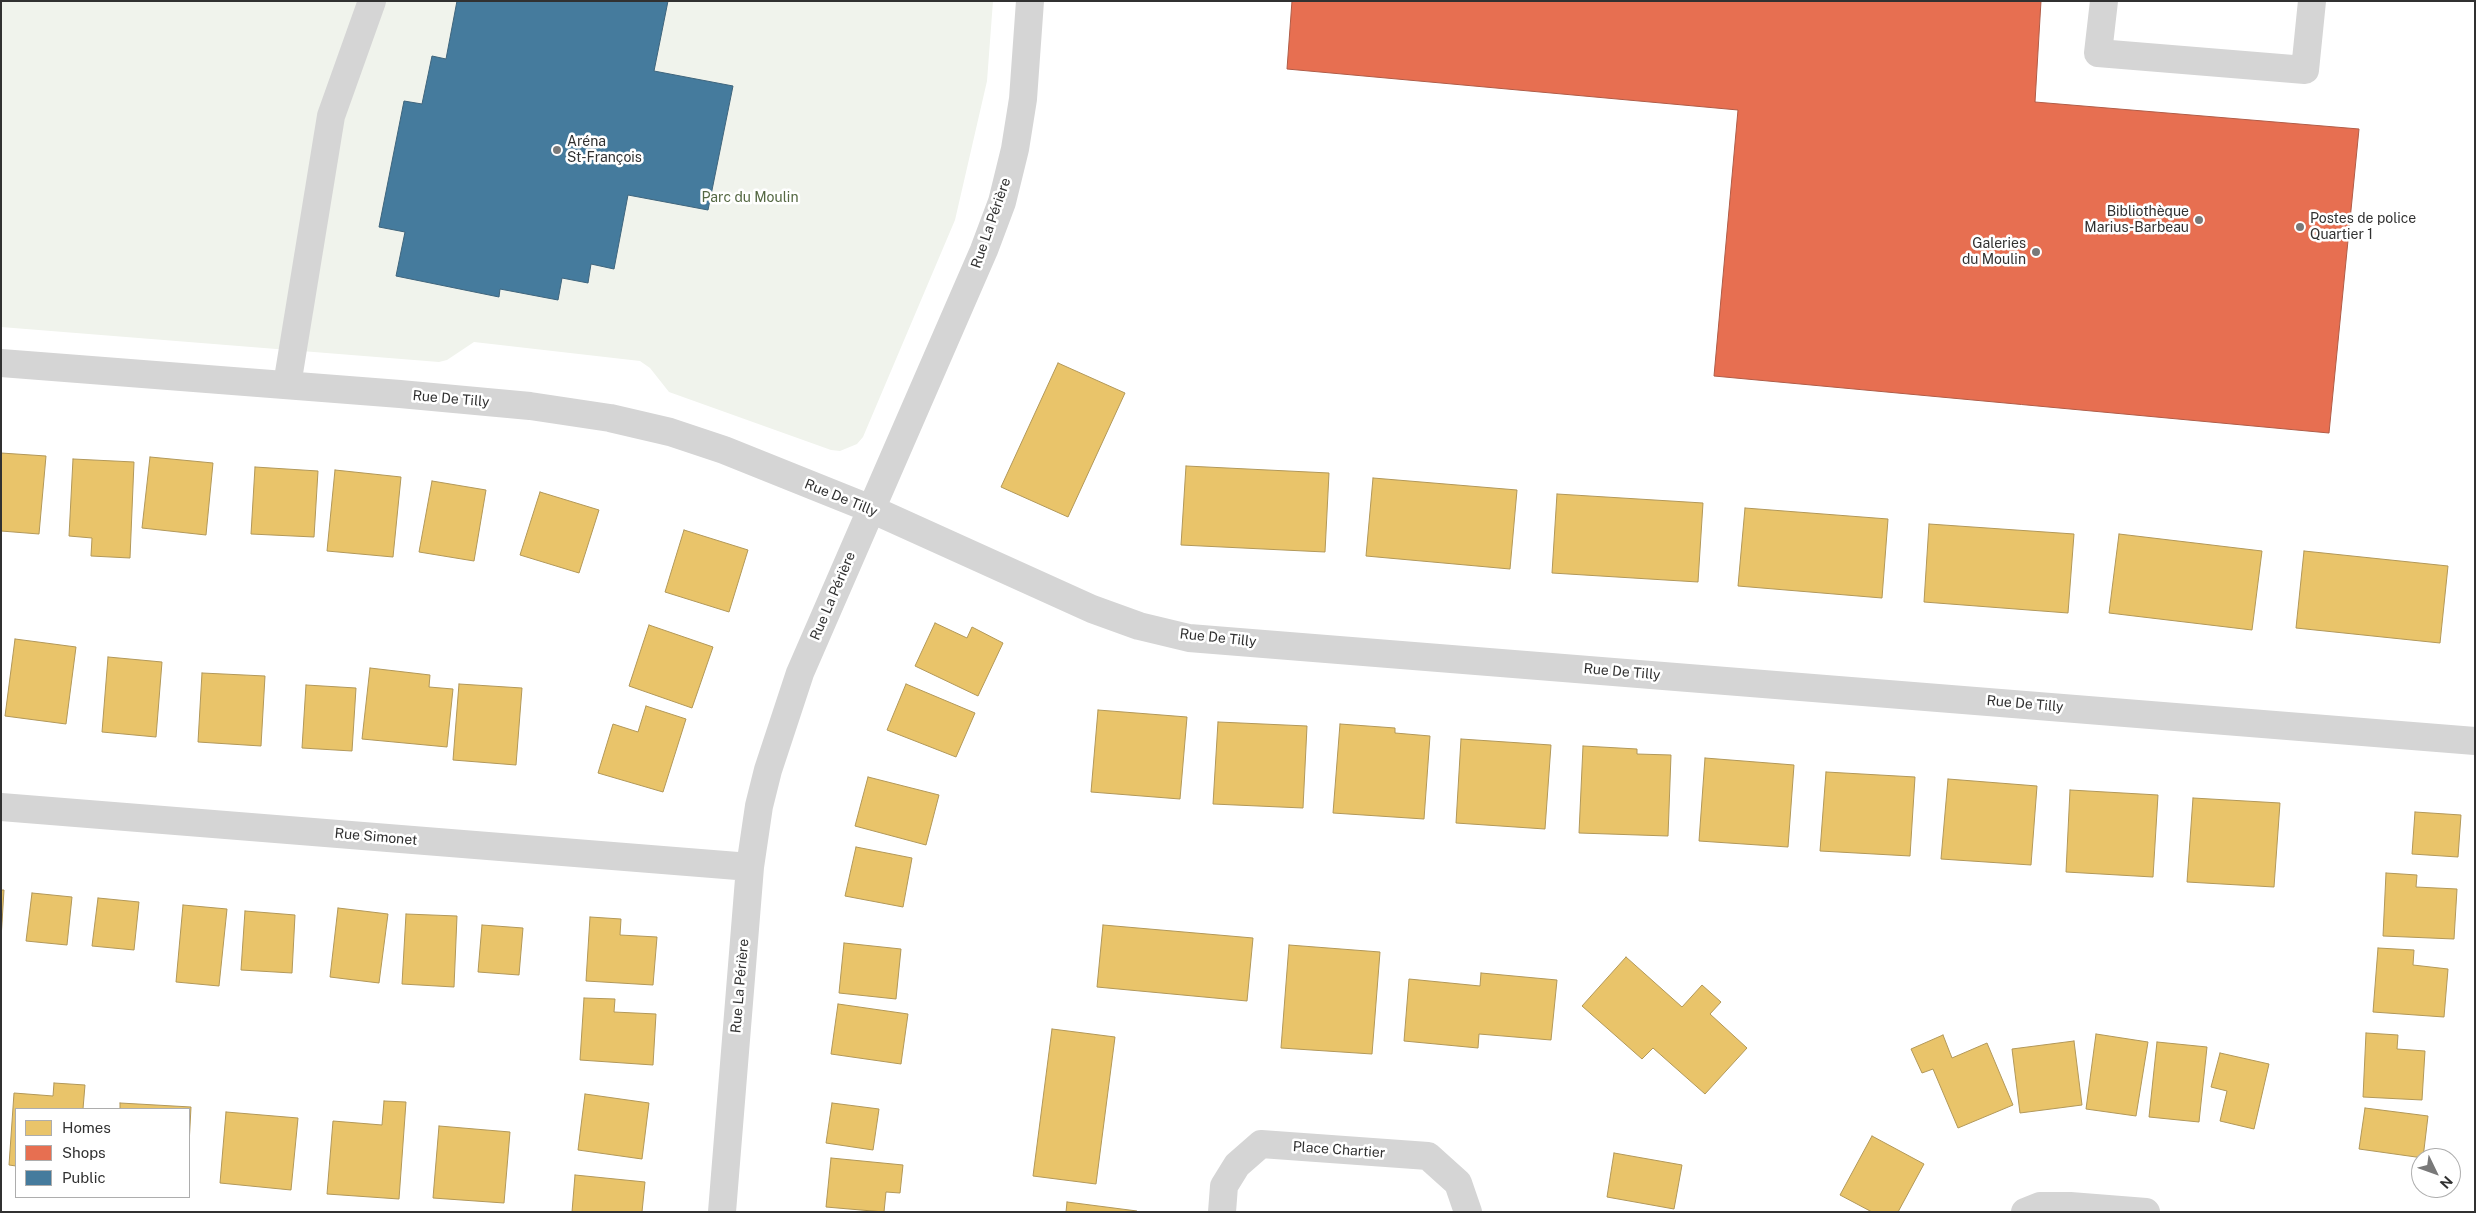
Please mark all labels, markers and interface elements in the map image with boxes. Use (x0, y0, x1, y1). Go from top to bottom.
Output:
place label: Aréna St-François (567, 134, 642, 166)
marker: Aréna St-François (551, 144, 563, 156)
street label: Rue La Périère (968, 175, 1014, 271)
park label: Parc du Moulin (702, 190, 798, 206)
place label: Bibliothèque Marius-Barbeau (2084, 204, 2189, 236)
place label: Postes de police Quartier 1 (2310, 211, 2416, 243)
marker: Bibliothèque Marius-Barbeau (2193, 214, 2205, 226)
marker: Postes de police Quartier 1 (2294, 221, 2306, 233)
place label: Galeries du Moulin (1962, 236, 2026, 268)
marker: Galeries du Moulin (2030, 246, 2042, 258)
street label: Rue De Tilly (412, 387, 490, 411)
street label: Rue De Tilly (802, 476, 880, 520)
street label: Rue La Périère (807, 549, 859, 643)
street label: Rue De Tilly (1179, 626, 1257, 650)
street label: Rue De Tilly (1583, 660, 1661, 684)
street label: Rue De Tilly (1986, 692, 2064, 716)
street label: Rue Simonet (334, 825, 418, 849)
street label: Rue La Périère (728, 938, 752, 1034)
legend (15, 1108, 190, 1198)
text: Homes (62, 1119, 111, 1136)
street label: Place Chartier (1292, 1138, 1386, 1162)
text: Shops (62, 1144, 106, 1161)
north arrow (2411, 1148, 2461, 1198)
text: Public (62, 1169, 106, 1186)
text: N (2437, 1173, 2456, 1192)

